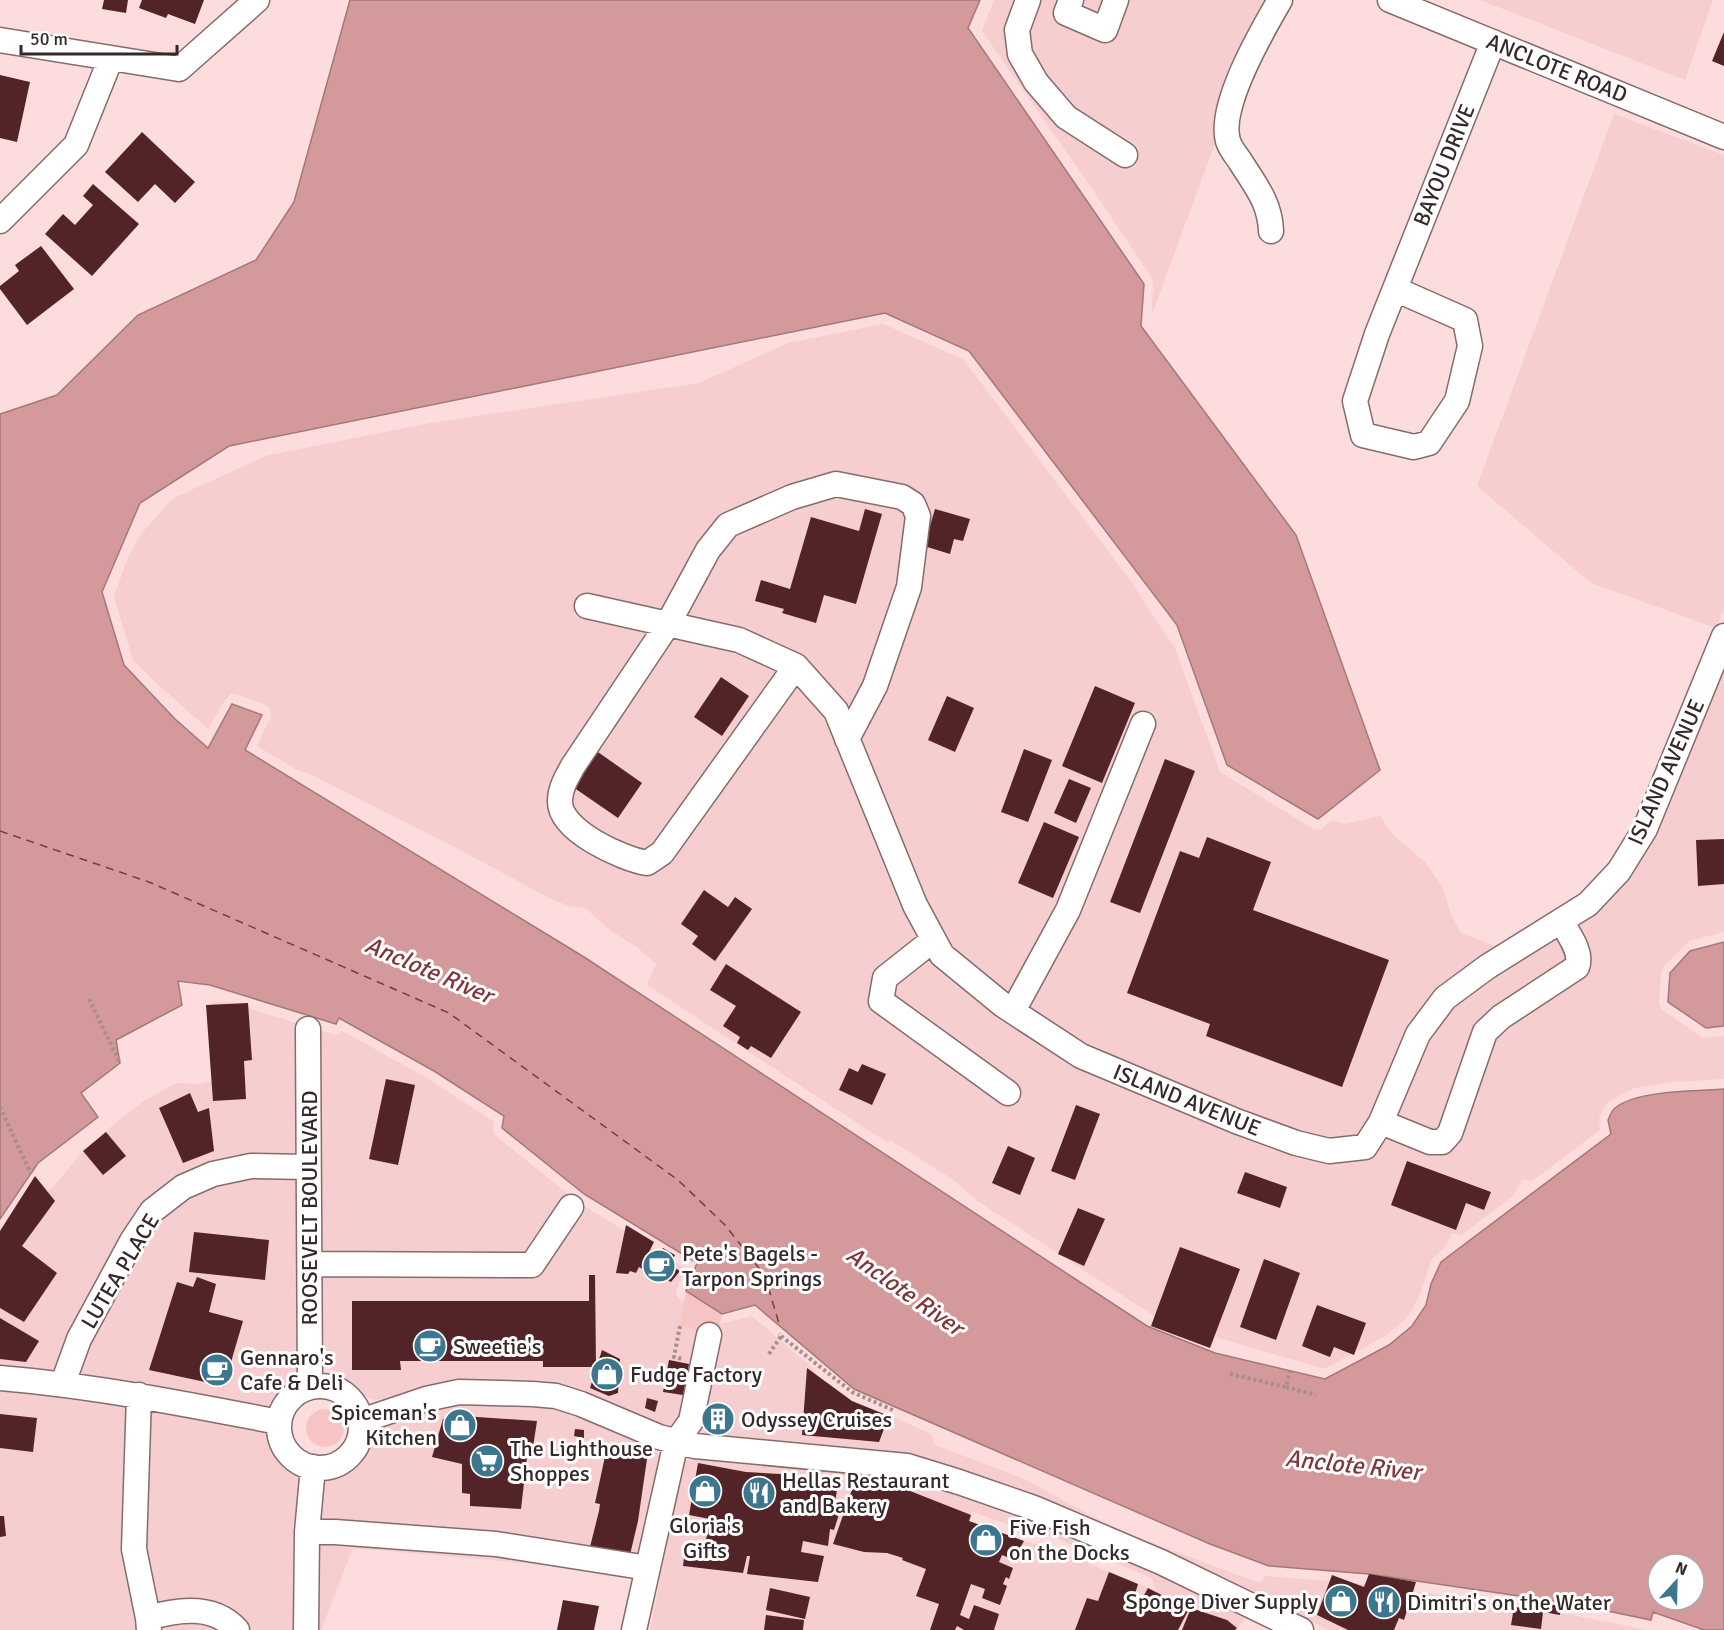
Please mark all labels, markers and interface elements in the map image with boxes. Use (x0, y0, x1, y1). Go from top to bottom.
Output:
scale bar (21, 18, 177, 56)
text: 50 m (30, 28, 68, 50)
street label: ANCLOTE ROAD (1483, 28, 1631, 108)
street label: BAYOU DRIVE (1407, 100, 1481, 230)
street label: ISLAND AVENUE (1622, 695, 1710, 849)
water label: Anclote River (361, 930, 500, 1012)
street label: ISLAND AVENUE (1109, 1058, 1265, 1142)
street label: ROOSEVELT BOULEVARD (296, 1091, 323, 1325)
street label: LUTEA PLACE (75, 1208, 165, 1334)
place label: Pete's Bagels - Tarpon Springs (682, 1240, 822, 1292)
water label: Anclote River (841, 1240, 972, 1344)
cafe icon: Pete's Bagels - Tarpon Springs (641, 1248, 677, 1284)
cafe icon: Sweetie's (412, 1328, 448, 1364)
place label: Sweetie's (453, 1333, 541, 1360)
place label: Gennaro's Cafe & Deli (240, 1344, 343, 1396)
cafe icon: Gennaro's Cafe & Deli (199, 1352, 235, 1388)
shop icon: Fudge Factory (589, 1356, 625, 1392)
place label: Fudge Factory (630, 1361, 763, 1388)
place label: Spiceman's Kitchen (331, 1399, 437, 1451)
building icon: Odyssey Cruises (700, 1401, 736, 1437)
place label: Odyssey Cruises (741, 1406, 892, 1433)
shop icon: Spiceman's Kitchen (442, 1407, 478, 1443)
place label: The Lighthouse Shoppes (510, 1435, 653, 1487)
supermarket icon: The Lighthouse Shoppes (469, 1443, 505, 1479)
water label: Anclote River (1284, 1443, 1425, 1487)
place label: Hellas Restaurant and Bakery (782, 1467, 950, 1519)
shop icon: Gloria's Gifts (687, 1473, 723, 1509)
restaurant icon: Hellas Restaurant and Bakery (741, 1475, 777, 1511)
place label: Gloria's Gifts (669, 1512, 741, 1564)
place label: Five Fish on the Docks (1009, 1514, 1130, 1566)
shop icon: Five Fish on the Docks (968, 1522, 1004, 1558)
north arrow (1646, 1552, 1706, 1612)
text: N (1672, 1558, 1690, 1580)
shop icon: Sponge Diver Supply (1323, 1583, 1359, 1619)
restaurant icon: Dimitri's on the Water (1366, 1584, 1402, 1620)
place label: Sponge Diver Supply (1125, 1588, 1319, 1615)
place label: Dimitri's on the Water (1407, 1589, 1611, 1616)

